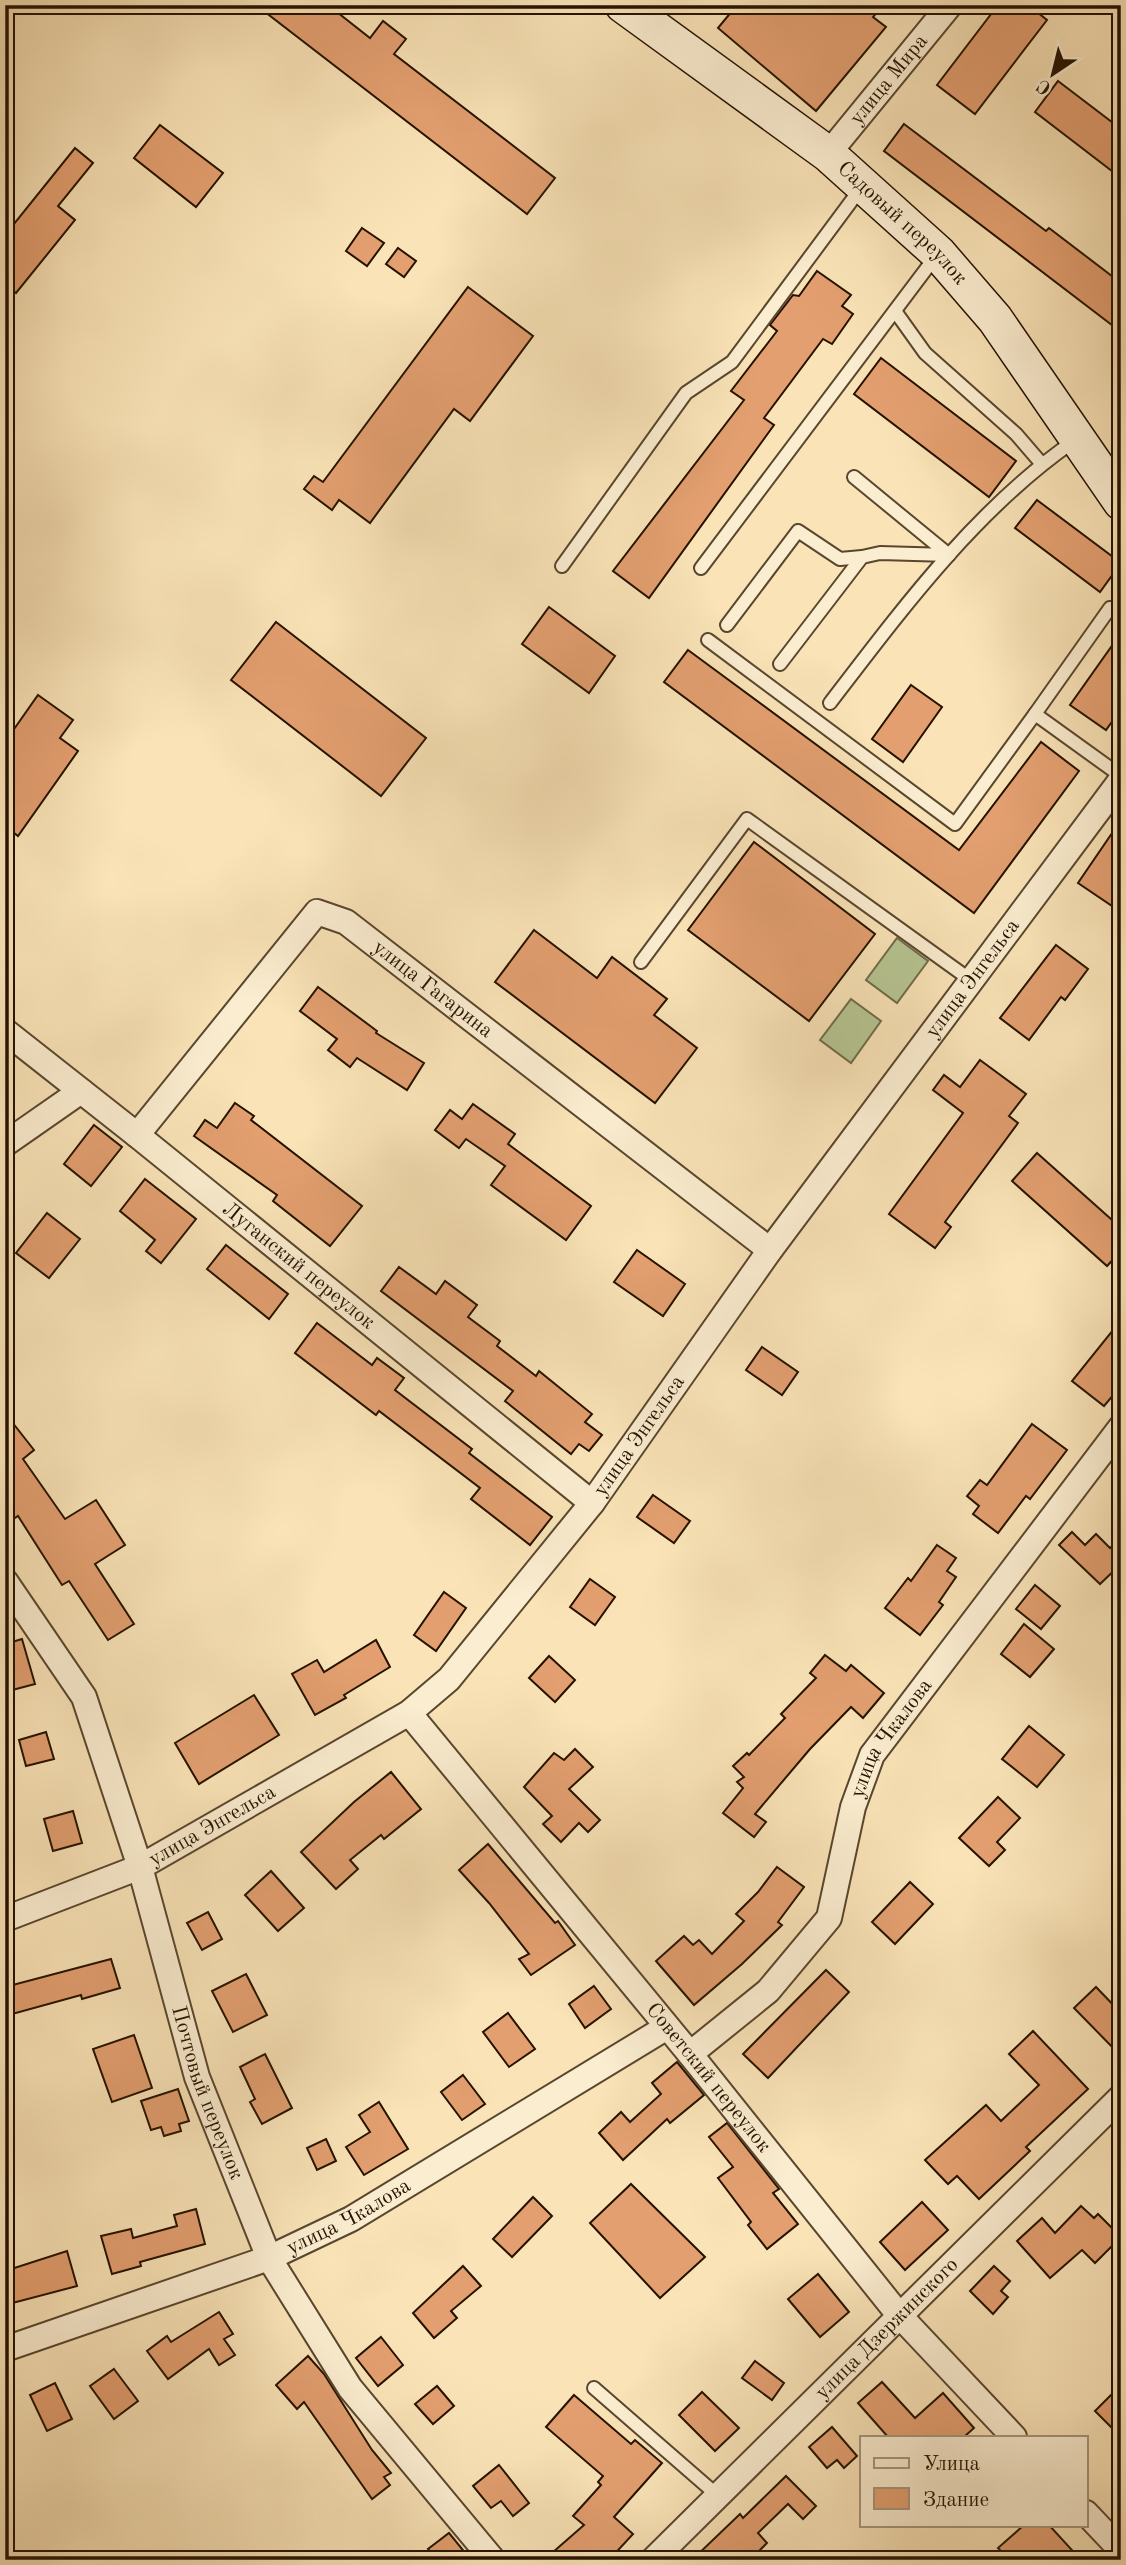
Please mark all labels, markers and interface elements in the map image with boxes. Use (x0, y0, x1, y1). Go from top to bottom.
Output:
street label: улица Мира (846, 31, 932, 129)
north arrow (1018, 38, 1088, 108)
text: С (1034, 74, 1055, 97)
street label: Садовый переулок (833, 157, 971, 289)
street label: улица Энгельса (922, 915, 1024, 1042)
street label: улица Гагарина (369, 936, 497, 1042)
street label: Луганский переулок (218, 1198, 379, 1334)
street label: улица Энгельса (590, 1372, 689, 1500)
street label: улица Чкалова (847, 1675, 936, 1801)
street label: улица Энгельса (145, 1781, 279, 1870)
street label: Советский переулок (642, 1999, 775, 2157)
street label: Почтовый переулок (168, 2004, 247, 2183)
street label: улица Чкалова (283, 2175, 414, 2258)
street label: улица Дзержинского (811, 2254, 962, 2403)
legend (860, 2436, 1088, 2526)
text: Улица (923, 2454, 980, 2475)
text: Здание (923, 2490, 989, 2511)

